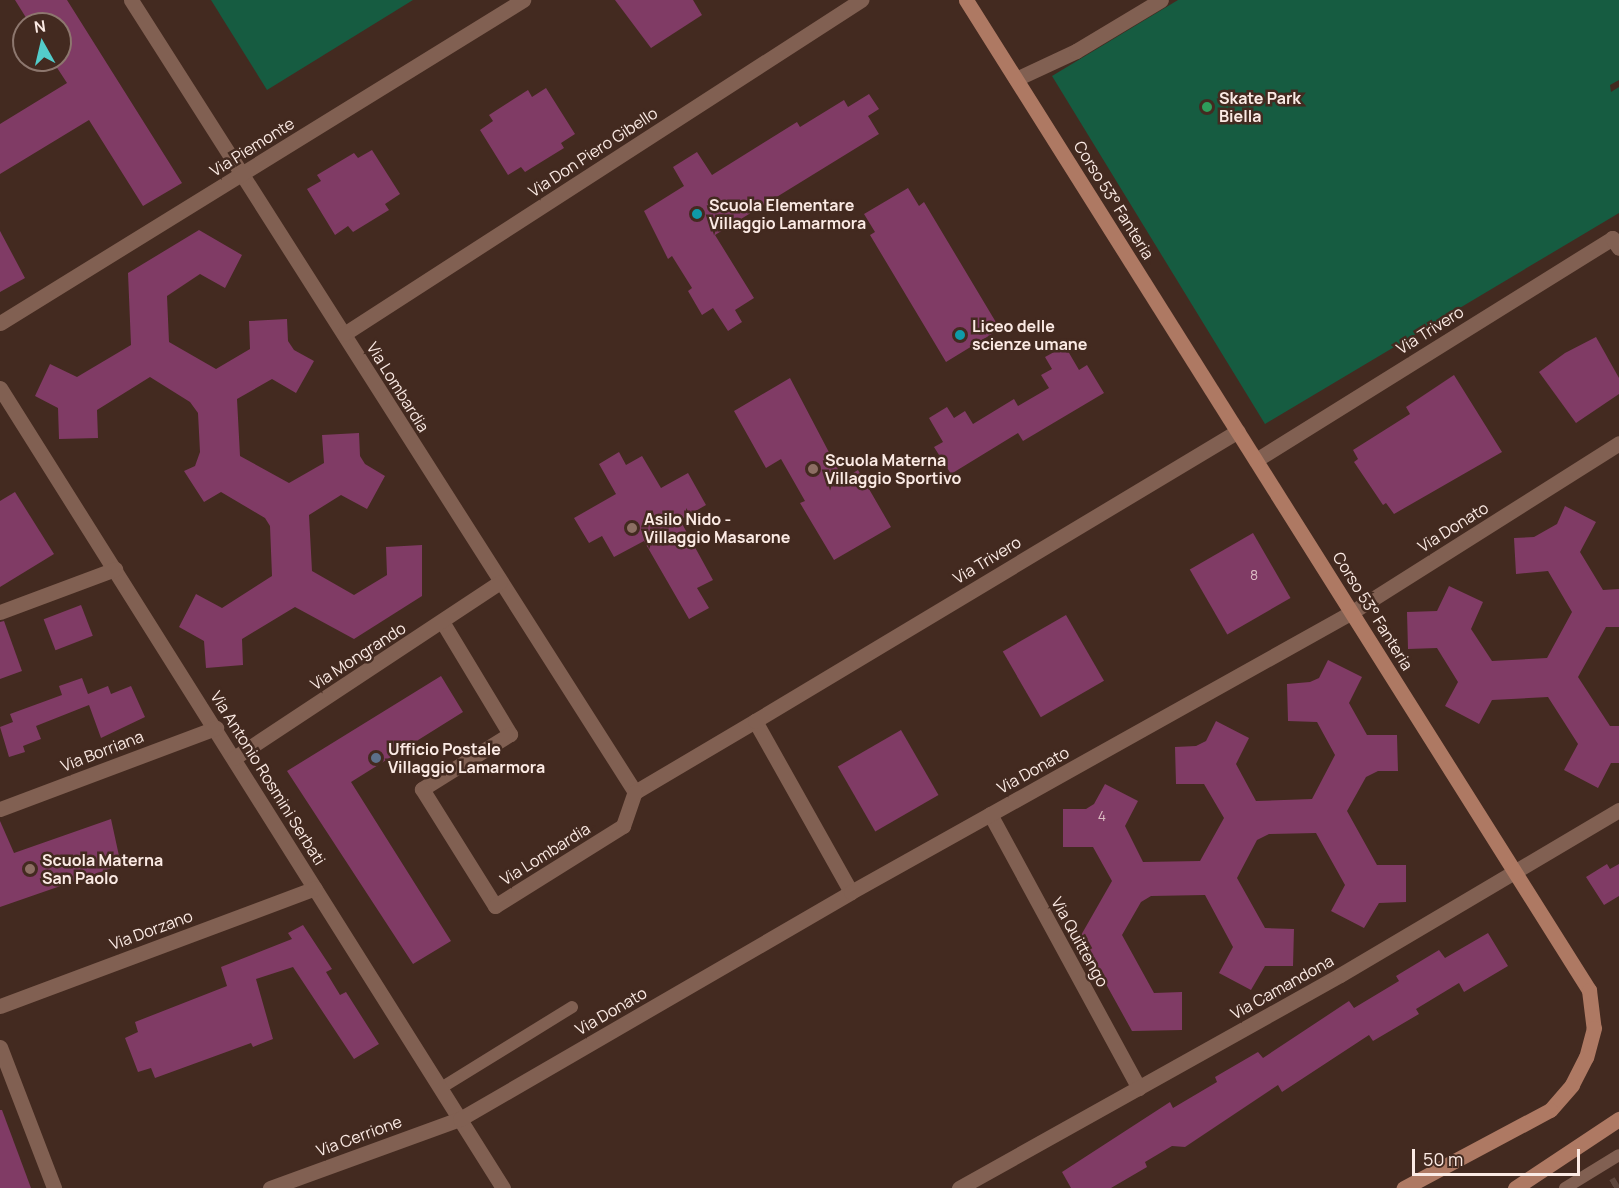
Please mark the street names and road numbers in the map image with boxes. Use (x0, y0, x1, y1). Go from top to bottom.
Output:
street label: Via Don Piero Gibello (525, 103, 661, 201)
street label: Via Piemonte (206, 114, 298, 180)
street label: Corso 53° Fanteria (1070, 137, 1158, 263)
street label: Via Trivero (1393, 302, 1467, 358)
street label: Via Lombardia (363, 338, 433, 436)
street label: Via Donato (1414, 498, 1492, 556)
street label: Via Trivero (950, 532, 1024, 588)
street label: Corso 53° Fanteria (1329, 548, 1417, 674)
street label: Via Mongrando (307, 618, 409, 694)
street label: Via Antonio Rosmini Serbati (207, 688, 329, 868)
street label: Via Borriana (58, 726, 146, 776)
street label: Via Donato (994, 742, 1072, 798)
street label: Via Lombardia (496, 819, 594, 889)
street label: Via Quittengo (1048, 894, 1112, 990)
street label: Via Dorzano (107, 906, 195, 954)
street label: Via Camandona (1227, 951, 1337, 1023)
street label: Via Donato (572, 983, 650, 1039)
street label: Via Cerrione (314, 1112, 404, 1160)

